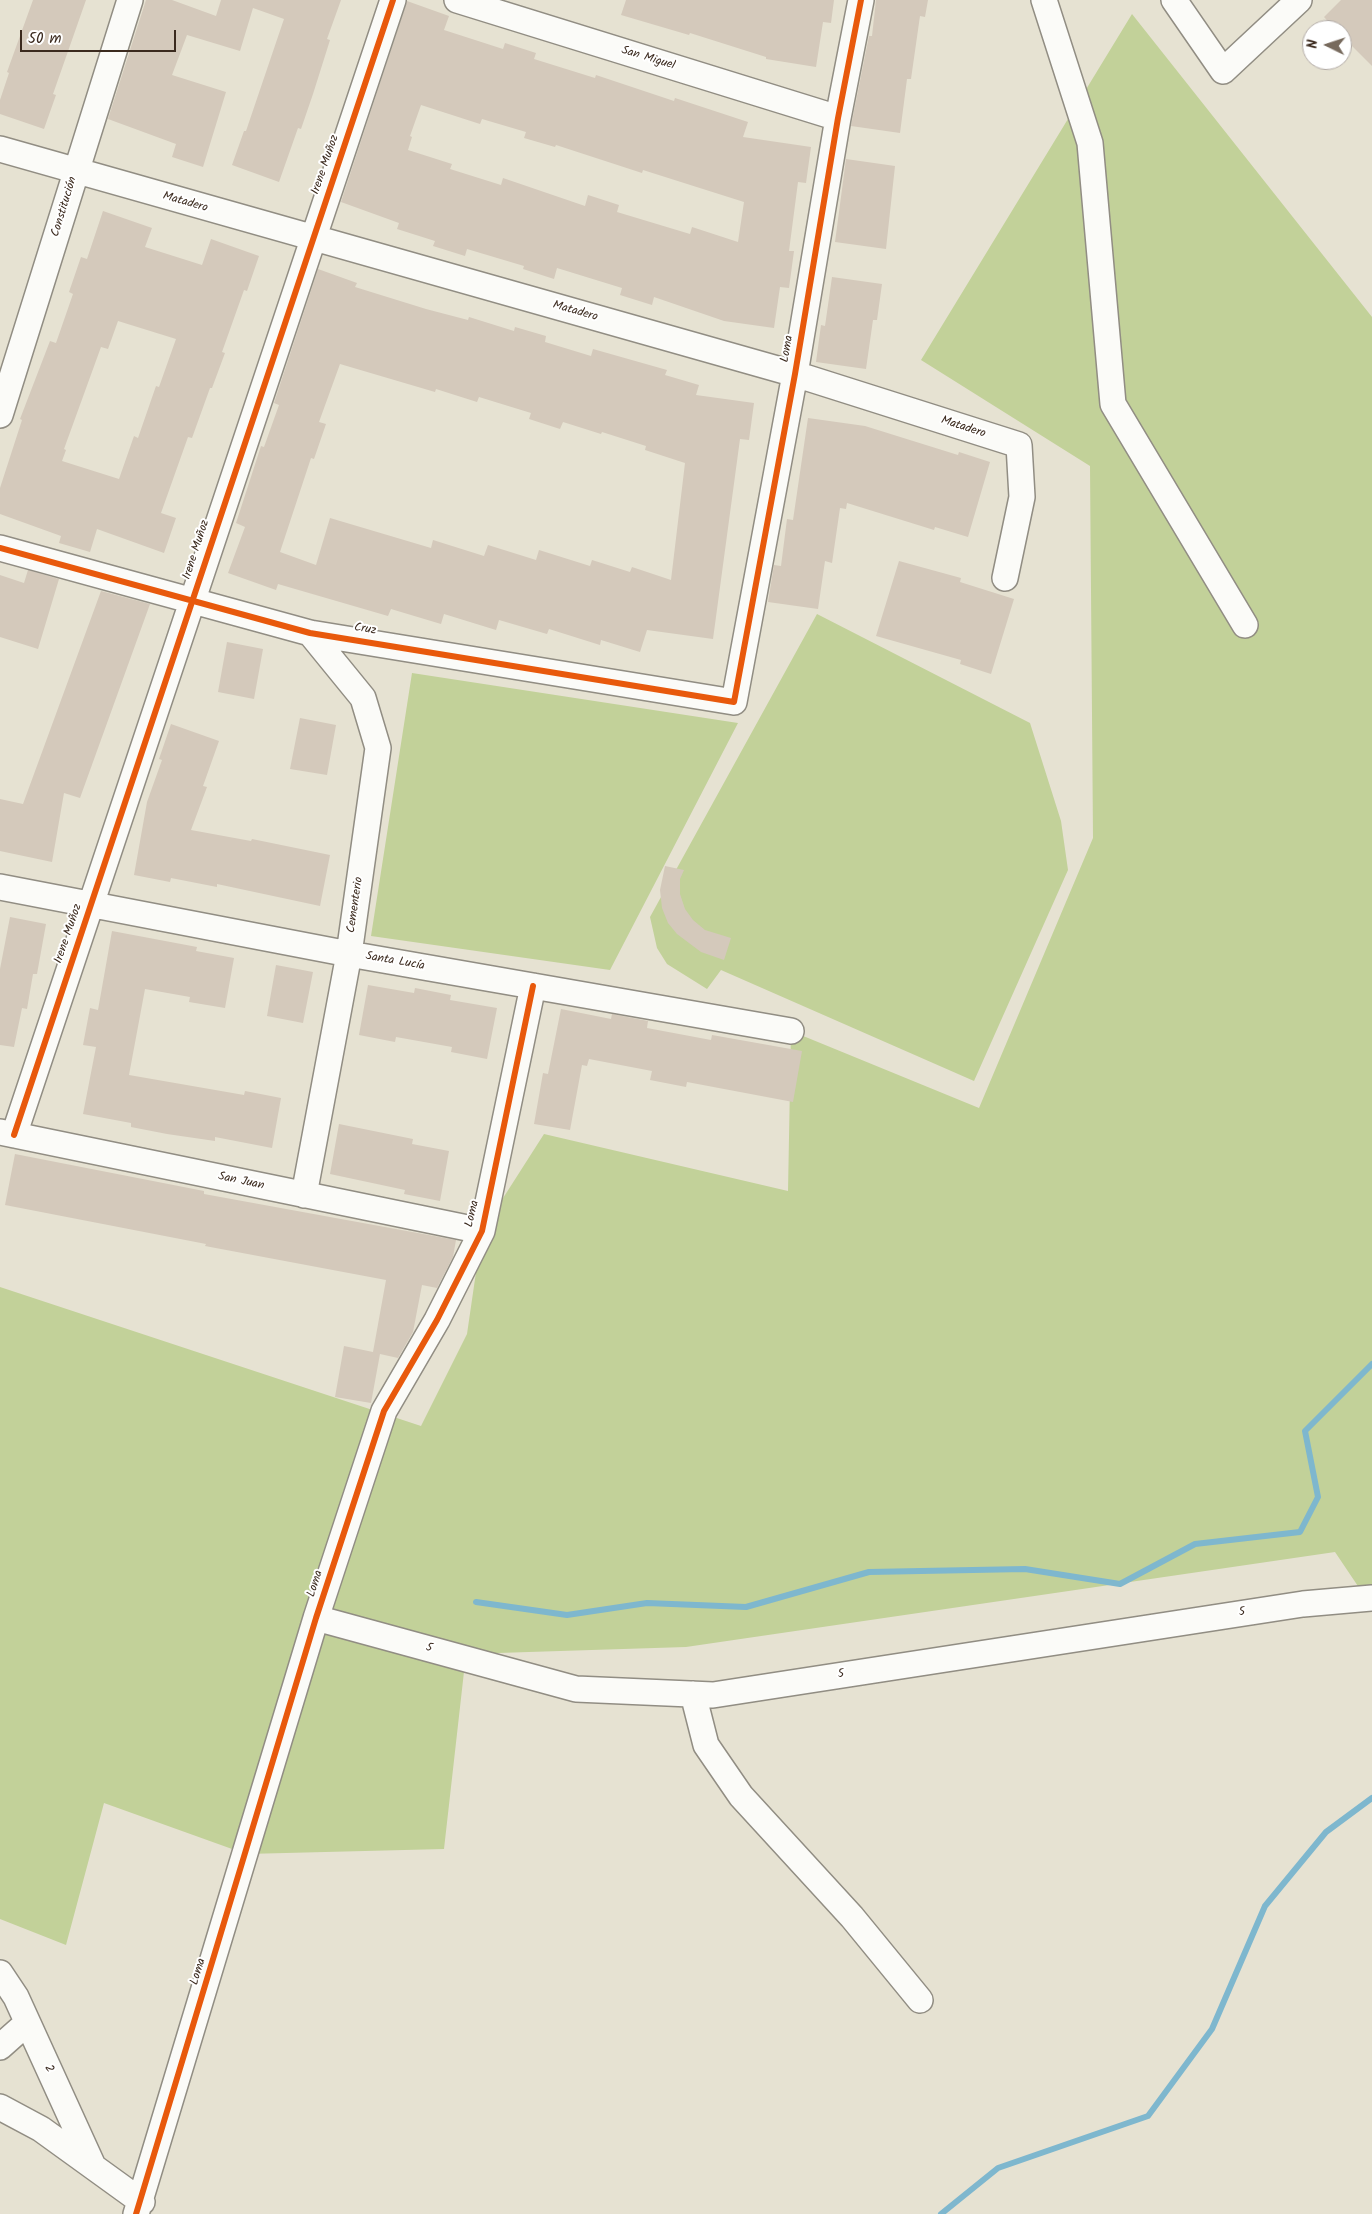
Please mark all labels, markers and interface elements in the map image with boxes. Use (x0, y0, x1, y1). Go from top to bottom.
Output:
scale bar (22, 20, 179, 52)
north arrow (1302, 20, 1352, 70)
text: 50 m (28, 27, 62, 51)
text: N (1302, 39, 1324, 49)
street label: San Miguel (619, 44, 677, 74)
street label: Irene Muñoz (309, 133, 343, 197)
street label: Constitución (49, 175, 81, 239)
street label: Matadero (161, 190, 209, 216)
street label: Matadero (551, 299, 599, 325)
street label: Loma (779, 334, 797, 364)
street label: Matadero (939, 414, 987, 442)
street label: Irene Muñoz (181, 518, 213, 582)
street label: Cruz (353, 621, 377, 639)
street label: Cementerio (345, 876, 367, 934)
street label: Irene Muñoz (52, 902, 86, 966)
street label: Santa Lucía (364, 950, 426, 974)
street label: San Juan (217, 1170, 265, 1194)
street label: Loma (463, 1199, 483, 1229)
street label: Loma (305, 1569, 327, 1599)
street label: 5 (1238, 1605, 1246, 1621)
street label: 5 (424, 1641, 434, 1657)
street label: 5 (837, 1667, 845, 1683)
street label: Loma (188, 1957, 210, 1987)
street label: 2 (40, 2063, 56, 2075)

